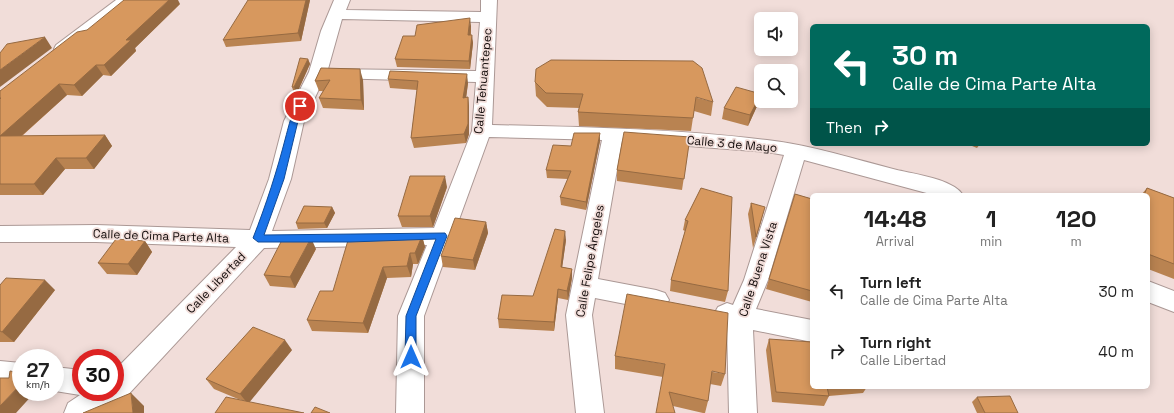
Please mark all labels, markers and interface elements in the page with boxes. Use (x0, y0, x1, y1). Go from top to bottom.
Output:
map controls (754, 12, 798, 108)
button: sound (754, 12, 798, 56)
street label: Calle Tehuantepec (470, 27, 496, 135)
text: 30 m (892, 37, 958, 73)
icon: left (826, 40, 878, 92)
button: search (754, 64, 798, 108)
text: Calle de Cima Parte Alta (892, 72, 1096, 95)
pin (283, 89, 317, 123)
icon: arrive (289, 95, 311, 117)
icon: right (870, 116, 892, 138)
text: Then (826, 118, 862, 137)
street label: Calle 3 de Mayo (686, 132, 778, 156)
text: 14:48 (864, 203, 926, 234)
text: 1 (986, 203, 997, 234)
text: 120 (1056, 203, 1096, 234)
street label: Calle Felipe Ángeles (572, 204, 608, 318)
street label: Calle Buena Vista (735, 219, 781, 319)
street label: Calle de Cima Parte Alta (93, 226, 229, 246)
text: Arrival (876, 233, 914, 250)
text: min (980, 233, 1002, 250)
text: m (1071, 233, 1082, 250)
street label: Calle Libertad (183, 249, 249, 317)
text: Turn left (860, 273, 922, 292)
icon: left (826, 280, 848, 302)
text: 30 m (1099, 282, 1134, 301)
text: Calle de Cima Parte Alta (860, 292, 1008, 309)
text: Turn right (860, 333, 931, 352)
position arrow (390, 336, 432, 378)
icon: right (826, 340, 848, 362)
text: 40 m (1098, 342, 1134, 361)
speed limit sign: 30 (72, 349, 124, 401)
text: Calle Libertad (860, 352, 946, 369)
text: 27 (27, 357, 49, 383)
text: km/h (26, 378, 50, 391)

